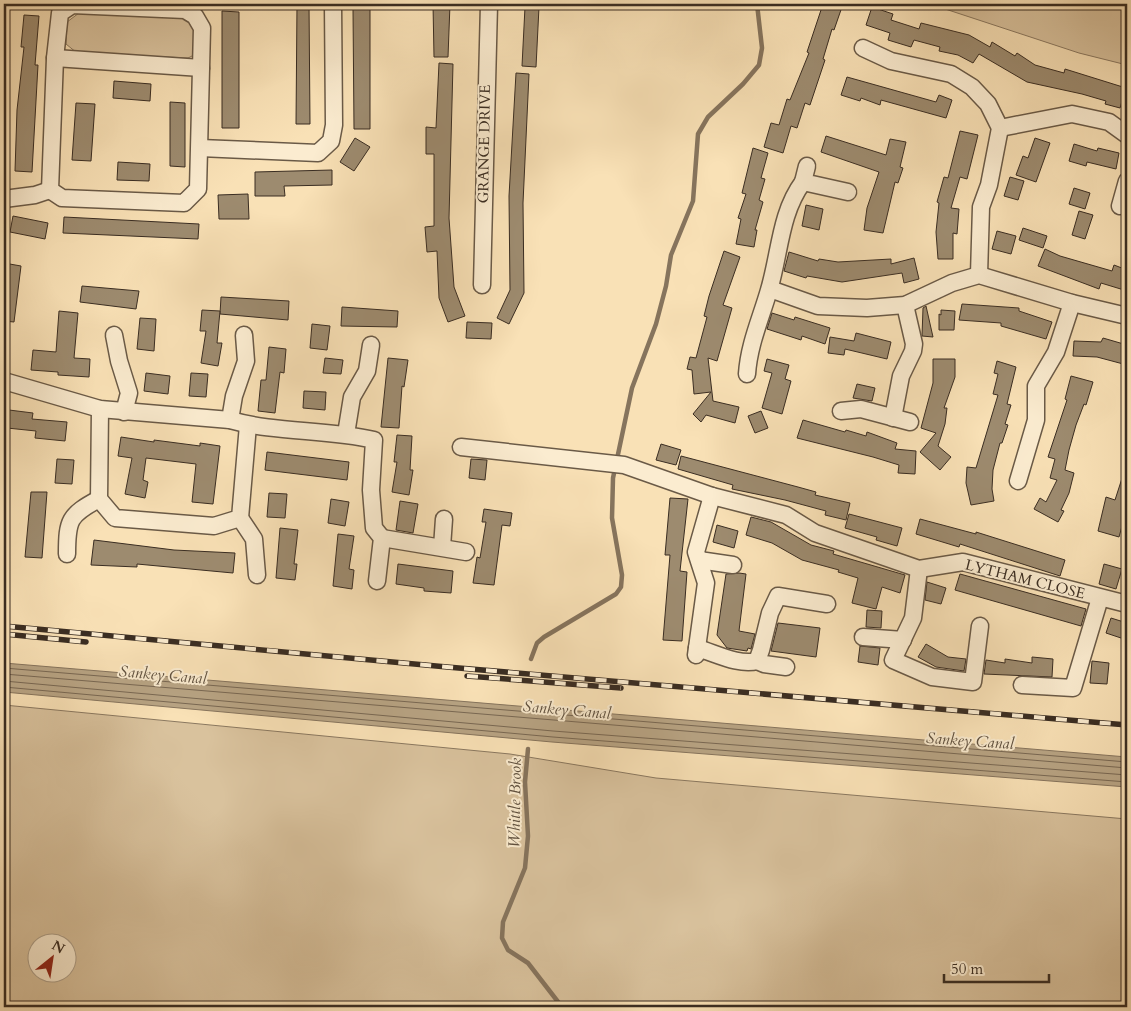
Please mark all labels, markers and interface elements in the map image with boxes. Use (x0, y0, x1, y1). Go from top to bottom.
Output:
street label: GRANGE DRIVE (473, 84, 495, 204)
street label: LYTHAM CLOSE (963, 554, 1087, 604)
water label: Sankey Canal (118, 660, 208, 690)
water label: Sankey Canal (522, 695, 612, 725)
water label: Sankey Canal (925, 727, 1015, 755)
water label: Whittle Brook (503, 758, 527, 848)
north arrow (28, 934, 78, 984)
text: N (48, 936, 68, 958)
scale bar (944, 951, 1048, 983)
text: 50 m (951, 959, 983, 979)

